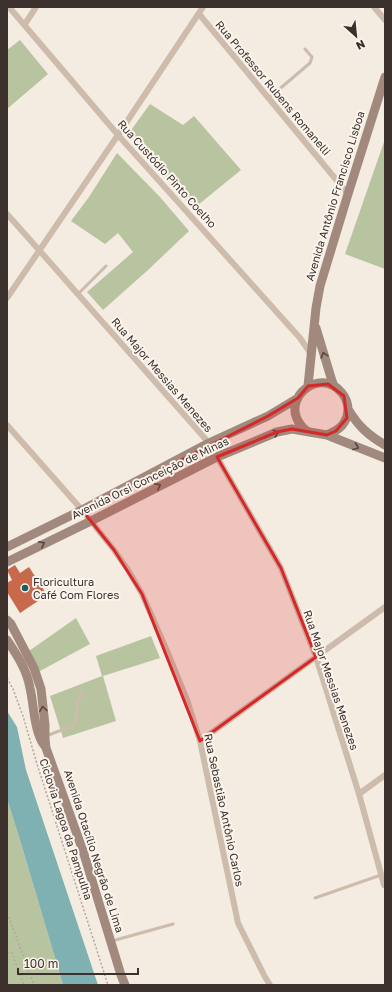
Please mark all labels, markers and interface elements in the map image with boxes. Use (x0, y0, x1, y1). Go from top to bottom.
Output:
north arrow (336, 16, 376, 56)
street label: Rua Professor Rubens Romanelli (213, 18, 334, 158)
text: N (354, 38, 367, 53)
street label: Avenida Antônio Francisco Lisboa (302, 109, 367, 282)
street label: Rua Custódio Pinto Coelho (115, 117, 220, 231)
street label: Rua Major Messias Menezes (109, 315, 216, 435)
one-way arrow (320, 351, 329, 358)
one-way arrow (273, 429, 280, 438)
street label: Avenida Orsi Conceição de Minas (69, 434, 231, 521)
one-way arrow (353, 442, 360, 450)
one-way arrow (154, 483, 162, 491)
one-way arrow (38, 542, 45, 549)
place label: Floricultura Café Com Flores (33, 575, 119, 601)
marker: Floricultura Café Com Flores (20, 583, 30, 593)
street label: Rua Major Messias Menezes (301, 608, 362, 752)
one-way arrow (39, 706, 48, 712)
street label: Rua Sebastião Antônio Carlos (202, 732, 247, 888)
street label: Ciclovia Lagoa da Pampulha (37, 757, 96, 901)
street label: Avenida Otacílio Negrão de Lima (62, 768, 127, 934)
scale bar (18, 950, 138, 976)
text: 100 m (24, 956, 58, 971)

